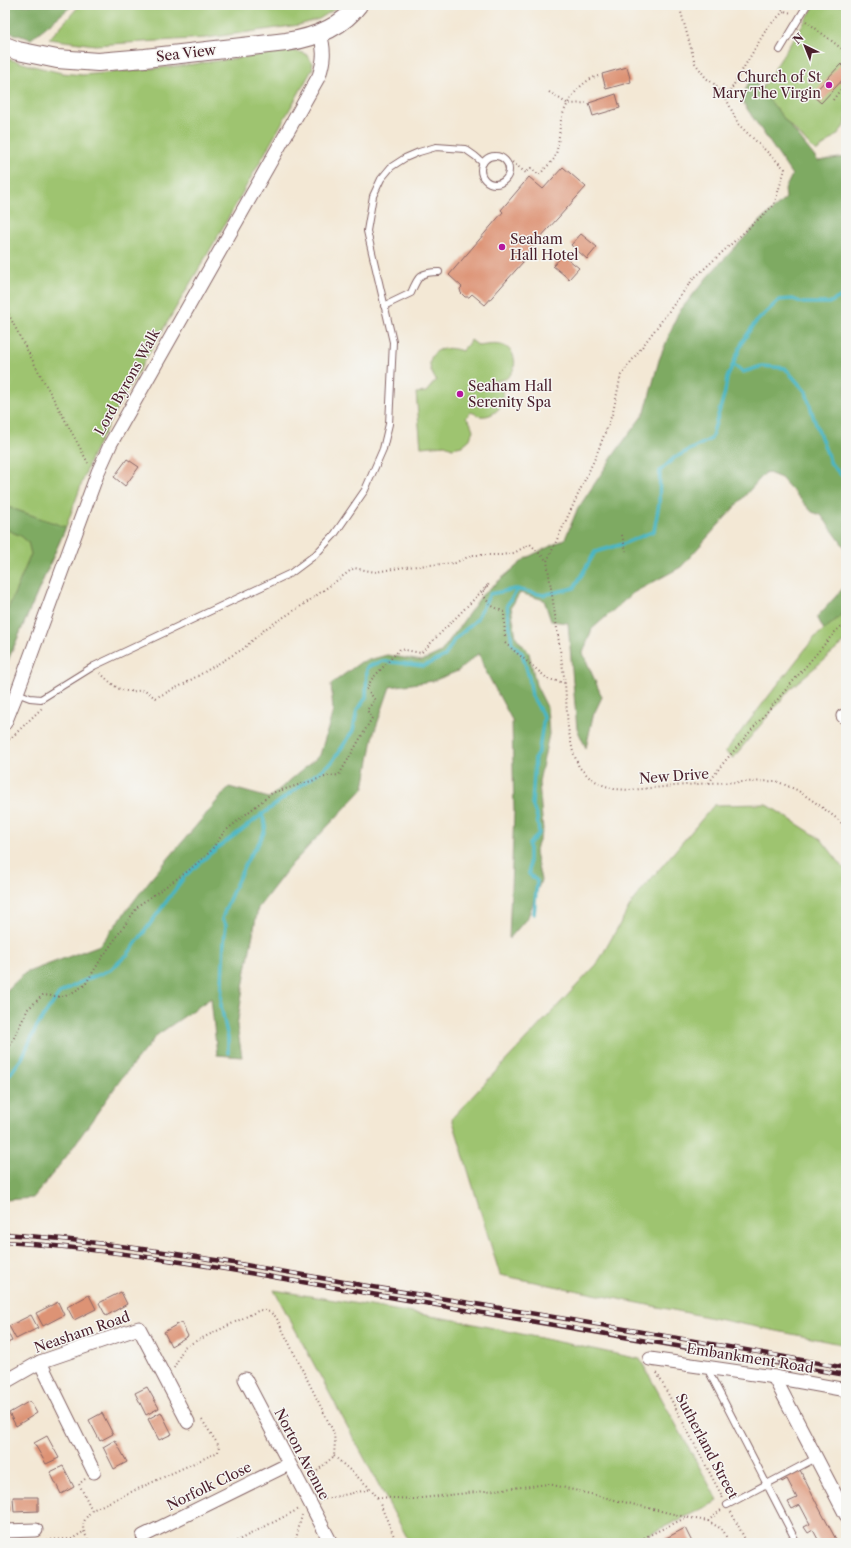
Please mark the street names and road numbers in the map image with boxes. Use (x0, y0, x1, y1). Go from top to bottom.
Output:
street label: Sea View (155, 40, 217, 66)
street label: Lord Byrons Walk (90, 325, 164, 438)
street label: New Drive (638, 765, 710, 787)
street label: Neasham Road (32, 1307, 133, 1357)
street label: Embankment Road (685, 1339, 815, 1377)
street label: Sutherland Street (672, 1390, 742, 1502)
street label: Norton Avenue (270, 1405, 334, 1503)
street label: Norfolk Close (164, 1458, 255, 1514)

